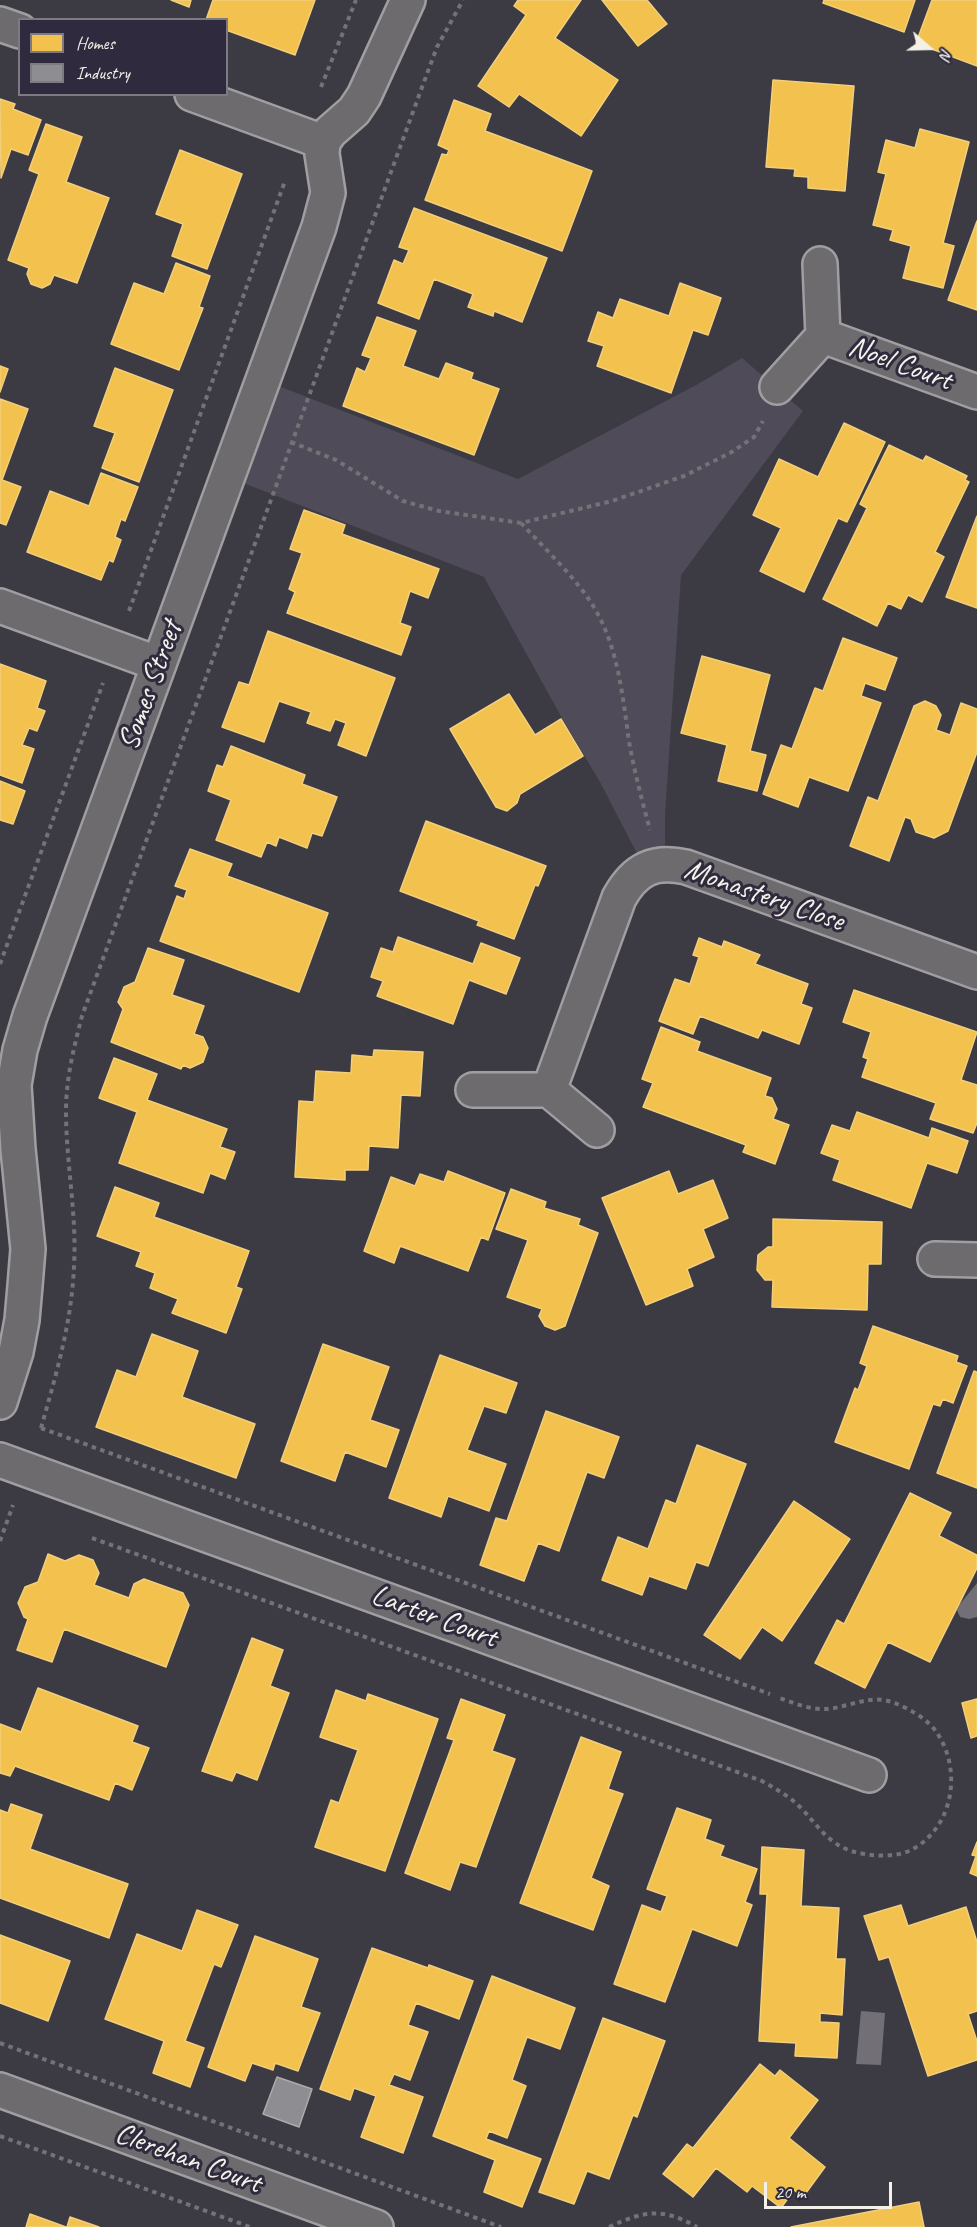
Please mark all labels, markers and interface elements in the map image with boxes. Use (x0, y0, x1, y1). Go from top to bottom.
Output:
legend (18, 18, 228, 96)
north arrow (899, 18, 959, 78)
text: Homes (76, 32, 115, 54)
text: N (935, 46, 957, 62)
text: Industry (76, 62, 130, 84)
street label: Noel Court (843, 329, 957, 399)
street label: Somes Street (111, 617, 191, 755)
street label: Monastery Close (680, 852, 848, 940)
street label: Larter Court (366, 1578, 502, 1656)
street label: Clerehan Court (110, 2116, 266, 2202)
scale bar (767, 2170, 894, 2208)
text: 20 m (775, 2181, 806, 2203)

